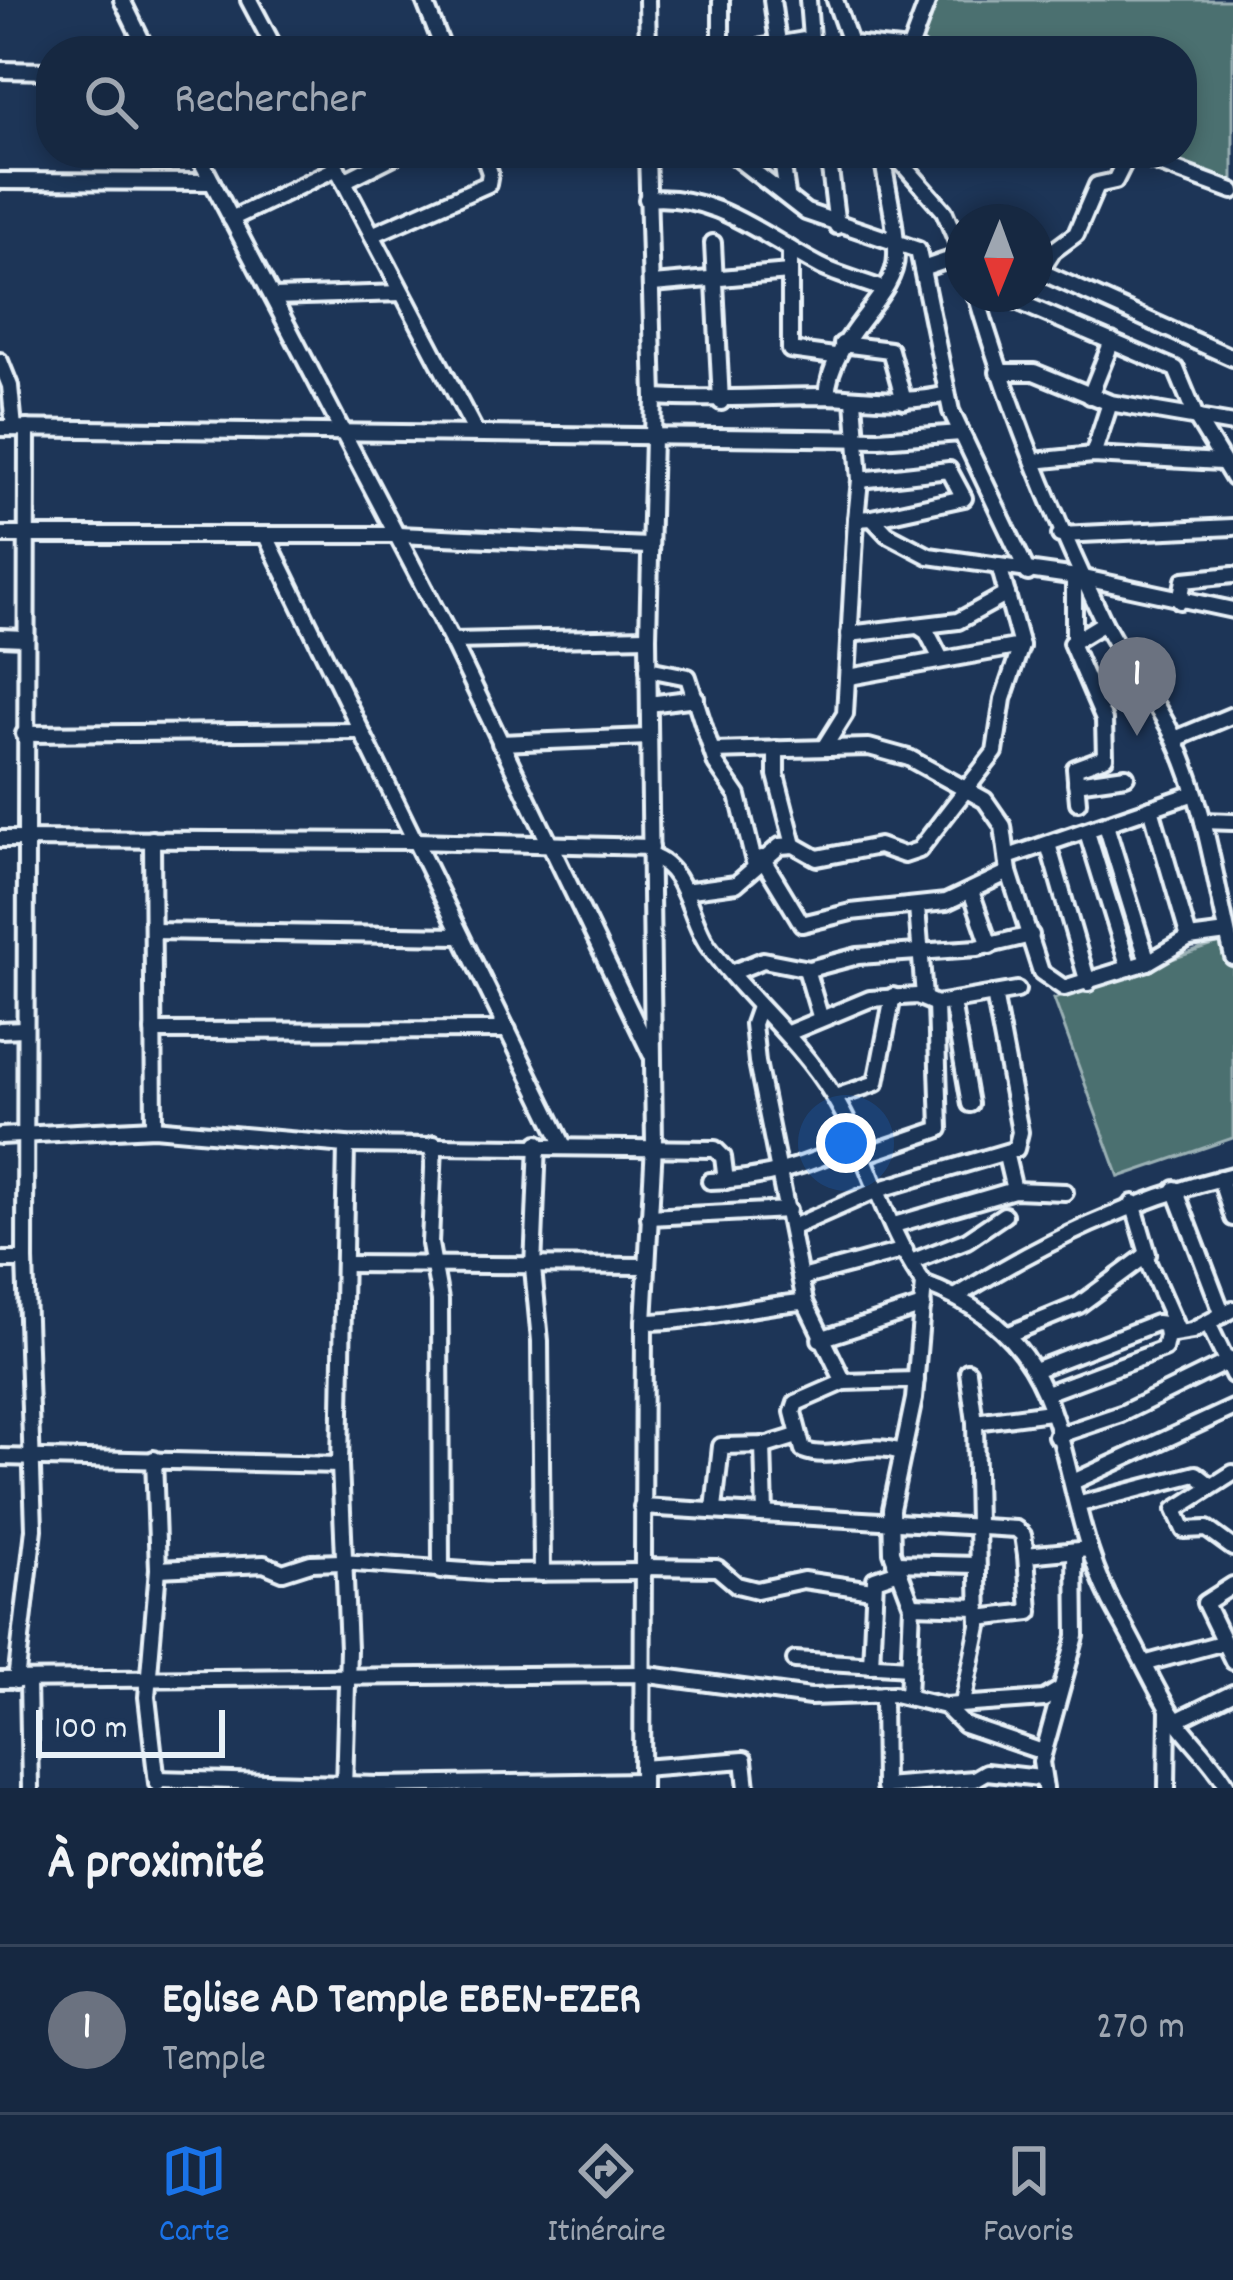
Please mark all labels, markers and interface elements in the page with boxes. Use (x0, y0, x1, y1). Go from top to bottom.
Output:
search box (36, 36, 1197, 168)
icon: search (78, 69, 144, 135)
text: Rechercher (174, 70, 366, 134)
north arrow (945, 204, 1053, 312)
pin: 1 (1098, 637, 1176, 736)
your location (816, 1113, 876, 1173)
scale bar (36, 1704, 225, 1757)
text: 100 m (54, 1707, 127, 1754)
text: À proximité (48, 1830, 265, 1902)
text: Eglise AD Temple EBEN-EZER (162, 1970, 641, 2034)
text: 1 (83, 2002, 91, 2057)
text: 270 m (1096, 2002, 1185, 2057)
text: Temple (162, 2034, 266, 2089)
tab: Carte (159, 2138, 230, 2257)
tab: Itinéraire (547, 2138, 666, 2257)
tab: Favoris (983, 2138, 1074, 2257)

